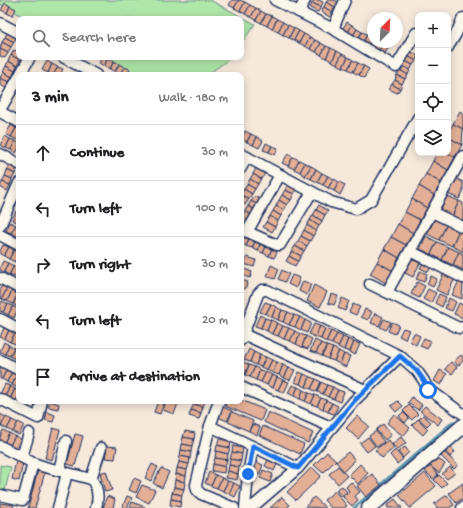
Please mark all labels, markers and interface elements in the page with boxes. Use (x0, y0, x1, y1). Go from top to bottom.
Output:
north arrow (367, 12, 403, 48)
map controls (415, 12, 451, 156)
button: + (415, 12, 451, 48)
search box (16, 16, 244, 60)
icon: search (30, 27, 52, 49)
text: Search here (62, 29, 136, 47)
button: − (415, 48, 451, 84)
button: locate (415, 84, 451, 120)
text: 3 min (32, 88, 69, 108)
text: Walk · 180 m (159, 91, 228, 106)
button: layers (415, 120, 451, 156)
icon: ahead (32, 142, 54, 164)
text: Continue (70, 144, 124, 162)
text: 30 m (202, 145, 228, 160)
icon: left (32, 198, 54, 220)
text: Turn left (70, 200, 121, 218)
text: 100 m (196, 201, 228, 216)
icon: right (32, 254, 54, 276)
text: Turn right (70, 256, 130, 274)
text: 30 m (202, 257, 228, 272)
icon: left (32, 310, 54, 332)
text: Turn left (70, 312, 121, 330)
text: 20 m (202, 313, 228, 328)
icon: arrive (32, 366, 54, 388)
text: Arrive at destination (70, 368, 200, 386)
route start (419, 381, 437, 399)
route end (239, 465, 257, 483)

